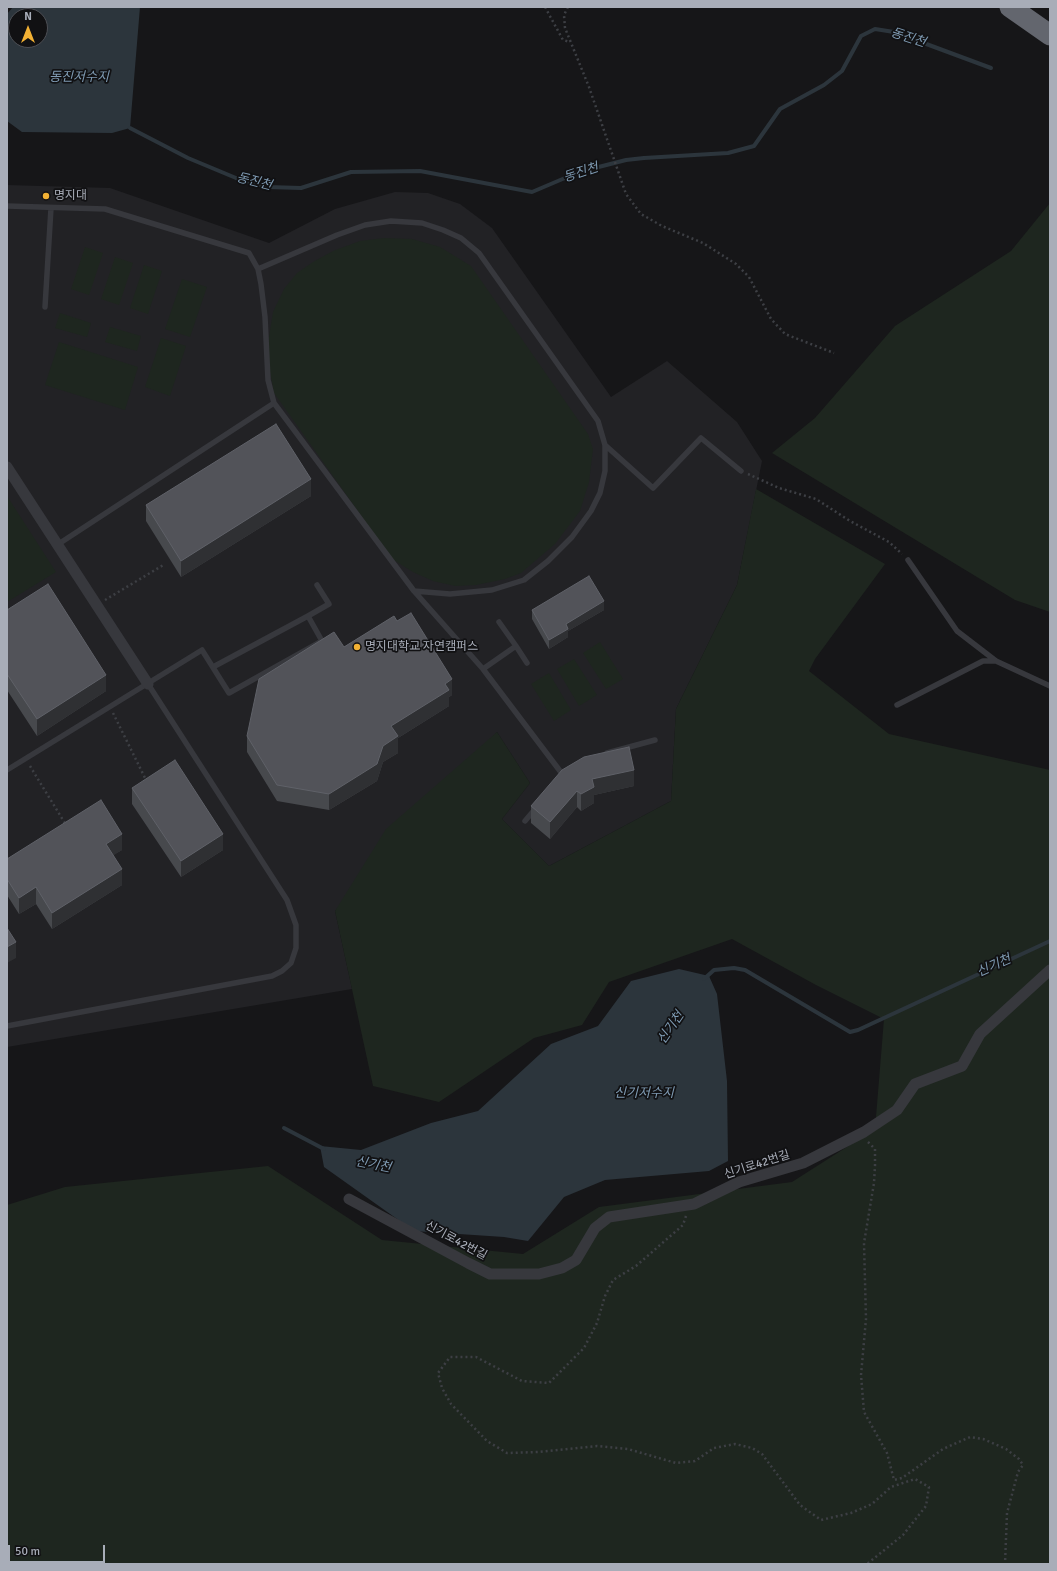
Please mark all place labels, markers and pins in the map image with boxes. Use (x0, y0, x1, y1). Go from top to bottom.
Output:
place label: 명지대 (54, 189, 87, 203)
marker: 명지대 (41, 191, 51, 201)
place label: 명지대학교 자연캠퍼스 (365, 640, 478, 654)
marker: 명지대학교 자연캠퍼스 (352, 642, 362, 652)

